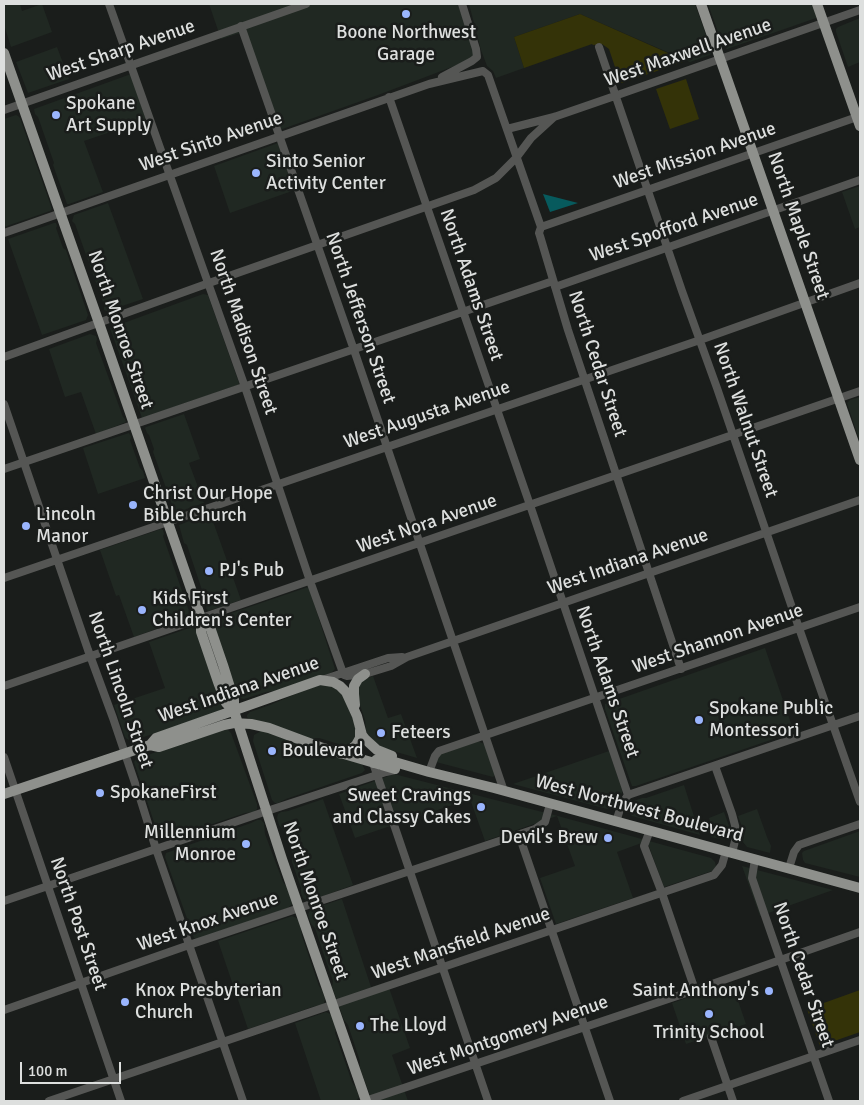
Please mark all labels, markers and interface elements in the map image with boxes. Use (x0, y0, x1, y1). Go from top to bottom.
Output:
marker: Boone Northwest Garage (400, 8, 412, 20)
street label: West Maxwell Avenue (601, 14, 775, 92)
street label: West Sharp Avenue (44, 15, 198, 87)
place label: Boone Northwest Garage (336, 22, 476, 66)
place label: Spokane Art Supply (66, 93, 151, 137)
street label: West Sinto Avenue (136, 107, 286, 177)
marker: Spokane Art Supply (50, 109, 62, 121)
street label: West Mission Avenue (611, 118, 779, 194)
street label: North Maple Street (762, 149, 834, 303)
place label: Sinto Senior Activity Center (266, 151, 386, 195)
marker: Sinto Senior Activity Center (250, 167, 262, 179)
street label: West Spofford Avenue (587, 188, 761, 268)
street label: North Adams Street (434, 206, 508, 364)
street label: North Jefferson Street (320, 229, 400, 407)
street label: North Madison Street (204, 246, 282, 418)
street label: North Monroe Street (82, 248, 158, 412)
street label: North Cedar Street (563, 288, 631, 440)
street label: North Walnut Street (708, 339, 782, 501)
street label: West Augusta Avenue (341, 376, 513, 454)
place label: Christ Our Hope Bible Church (143, 483, 273, 527)
street label: West Nora Avenue (354, 489, 500, 559)
marker: Christ Our Hope Bible Church (127, 499, 139, 511)
place label: Lincoln Manor (36, 504, 96, 548)
marker: Lincoln Manor (20, 520, 32, 532)
street label: West Indiana Avenue (545, 524, 711, 600)
place label: PJ's Pub (219, 560, 284, 582)
marker: PJ's Pub (203, 565, 215, 577)
place label: Kids First Children's Center (152, 588, 292, 632)
street label: West Shannon Avenue (630, 599, 806, 679)
street label: North Adams Street (570, 603, 644, 761)
marker: Kids First Children's Center (136, 604, 148, 616)
street label: North Lincoln Street (82, 608, 158, 772)
street label: West Indiana Avenue (156, 652, 322, 728)
place label: Spokane Public Montessori (709, 698, 833, 742)
marker: Spokane Public Montessori (693, 714, 705, 726)
place label: Feteers (391, 722, 451, 744)
marker: Feteers (375, 727, 387, 739)
place label: Boulevard (282, 740, 364, 762)
marker: Boulevard (266, 745, 278, 757)
street label: West Northwest Boulevard (532, 770, 746, 848)
place label: SpokaneFirst (110, 782, 217, 804)
place label: Sweet Cravings and Classy Cakes (332, 785, 471, 829)
marker: SpokaneFirst (94, 787, 106, 799)
marker: Sweet Cravings and Classy Cakes (475, 801, 487, 813)
street label: North Monroe Street (277, 819, 353, 983)
place label: Millennium Monroe (144, 822, 236, 866)
place label: Devil's Brew (501, 827, 598, 849)
marker: Devil's Brew (602, 832, 614, 844)
marker: Millennium Monroe (240, 838, 252, 850)
street label: North Post Street (44, 854, 112, 994)
street label: West Knox Avenue (134, 887, 282, 957)
street label: North Cedar Street (767, 899, 839, 1051)
street label: West Mansfield Avenue (369, 903, 553, 985)
place label: Knox Presbyterian Church (135, 980, 282, 1024)
place label: Saint Anthony's (632, 980, 759, 1002)
marker: Saint Anthony's (763, 985, 775, 997)
street label: West Montgomery Avenue (405, 991, 611, 1081)
marker: Knox Presbyterian Church (119, 996, 131, 1008)
marker: Trinity School (703, 1008, 715, 1020)
place label: The Lloyd (370, 1015, 447, 1037)
marker: The Lloyd (354, 1020, 366, 1032)
place label: Trinity School (653, 1022, 765, 1044)
scale bar (22, 1052, 124, 1084)
text: 100 m (28, 1062, 68, 1080)

